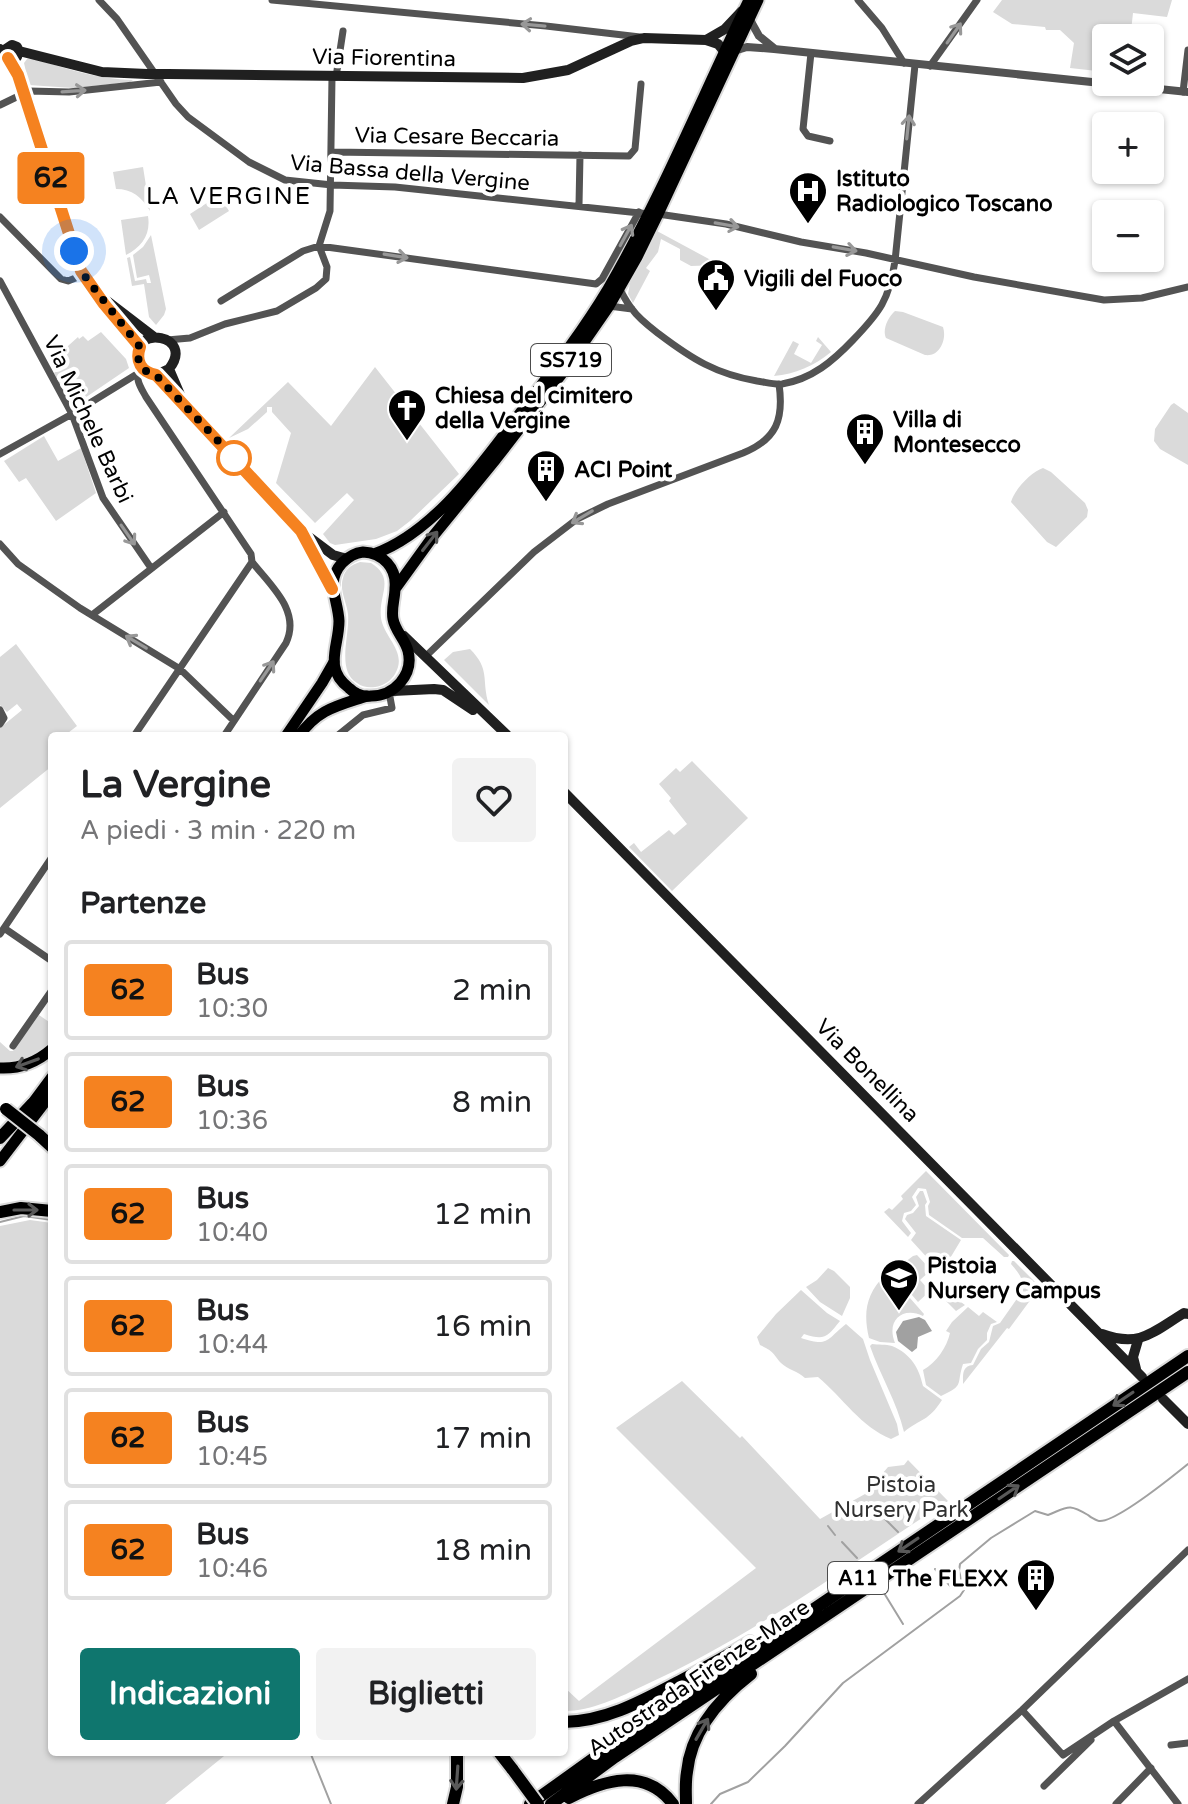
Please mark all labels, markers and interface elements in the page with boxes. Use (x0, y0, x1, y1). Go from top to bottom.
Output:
one-way arrow (520, 17, 547, 32)
one-way arrow (946, 23, 962, 45)
map controls (1092, 24, 1164, 272)
button: layers (1092, 24, 1164, 96)
street label: Via Fiorentina (312, 44, 456, 72)
one-way arrow (61, 83, 87, 98)
button: + (1092, 112, 1164, 184)
one-way arrow (901, 114, 916, 141)
street label: Via Cesare Beccaria (354, 122, 560, 152)
street label: Via Bassa della Vergine (289, 150, 531, 196)
line badge: 62 (15, 152, 87, 204)
text: 62 (33, 161, 69, 195)
place label: Istituto Radiologico Toscano (836, 166, 1053, 217)
hospital icon: Istituto Radiologico Toscano (787, 170, 829, 225)
district label: LA VERGINE (146, 182, 312, 211)
button: − (1092, 200, 1164, 272)
one-way arrow (714, 218, 739, 233)
one-way arrow (618, 224, 634, 247)
your location (54, 231, 94, 271)
one-way arrow (832, 243, 857, 258)
one-way arrow (383, 249, 408, 264)
public building icon: Vigili del Fuoco (695, 257, 737, 312)
place label: Vigili del Fuoco (744, 266, 903, 292)
street label: Via Michele Barbi (38, 332, 138, 507)
road number: SS719 (531, 344, 611, 376)
place label: Chiesa del cimitero della Vergine (435, 383, 633, 434)
church icon: Chiesa del cimitero della Vergine (386, 387, 428, 442)
place label: Villa di Montesecco (893, 407, 1021, 458)
building icon: Villa di Montesecco (844, 411, 886, 466)
unlabelled marker (217, 441, 251, 475)
building icon: ACI Point (525, 448, 567, 503)
place label: ACI Point (574, 457, 673, 483)
one-way arrow (571, 509, 594, 525)
one-way arrow (120, 524, 136, 546)
one-way arrow (421, 531, 438, 552)
one-way arrow (125, 634, 148, 650)
one-way arrow (259, 661, 275, 683)
button: heart (452, 758, 536, 842)
text: La Vergine (80, 762, 271, 808)
text: A piedi · 3 min · 220 m (80, 815, 356, 846)
text: Partenze (80, 885, 206, 922)
text: Bus (196, 956, 249, 993)
text: 2 min (452, 972, 532, 1009)
text: 62 (110, 973, 146, 1007)
text: 10:30 (196, 993, 268, 1024)
street label: Via Bonellina (810, 1014, 924, 1128)
one-way arrow (16, 1057, 40, 1071)
text: Bus (196, 1068, 249, 1105)
text: 8 min (452, 1084, 532, 1121)
text: 62 (110, 1085, 146, 1119)
text: 10:36 (196, 1105, 268, 1136)
text: Bus (196, 1180, 249, 1217)
text: 12 min (433, 1196, 532, 1233)
text: 62 (110, 1197, 146, 1231)
one-way arrow (12, 1202, 39, 1218)
text: 10:40 (196, 1217, 268, 1248)
place label: Pistoia Nursery Campus (927, 1253, 1101, 1304)
school or university icon: Pistoia Nursery Campus (878, 1257, 920, 1312)
text: Bus (196, 1292, 249, 1329)
text: 16 min (433, 1308, 532, 1345)
text: 62 (110, 1309, 146, 1343)
text: 10:44 (196, 1329, 268, 1360)
one-way arrow (1113, 1391, 1135, 1408)
text: Bus (196, 1404, 249, 1441)
text: 17 min (433, 1420, 532, 1457)
text: 62 (110, 1421, 146, 1455)
text: 10:45 (196, 1441, 268, 1472)
park label: Pistoia Nursery Park (833, 1472, 969, 1523)
one-way arrow (997, 1483, 1019, 1500)
text: Bus (196, 1516, 249, 1553)
text: 18 min (433, 1532, 532, 1569)
text: 62 (110, 1533, 146, 1567)
one-way arrow (897, 1537, 919, 1553)
text: 10:46 (196, 1553, 268, 1584)
building icon: The FLEXX (1015, 1557, 1057, 1612)
road number: A11 (828, 1562, 888, 1594)
place label: The FLEXX (892, 1566, 1008, 1592)
street label: Autostrada Firenze-Mare (583, 1594, 814, 1762)
button: Indicazioni (80, 1648, 300, 1740)
button: Biglietti (316, 1648, 536, 1740)
one-way arrow (694, 1718, 710, 1741)
one-way arrow (449, 1764, 464, 1791)

